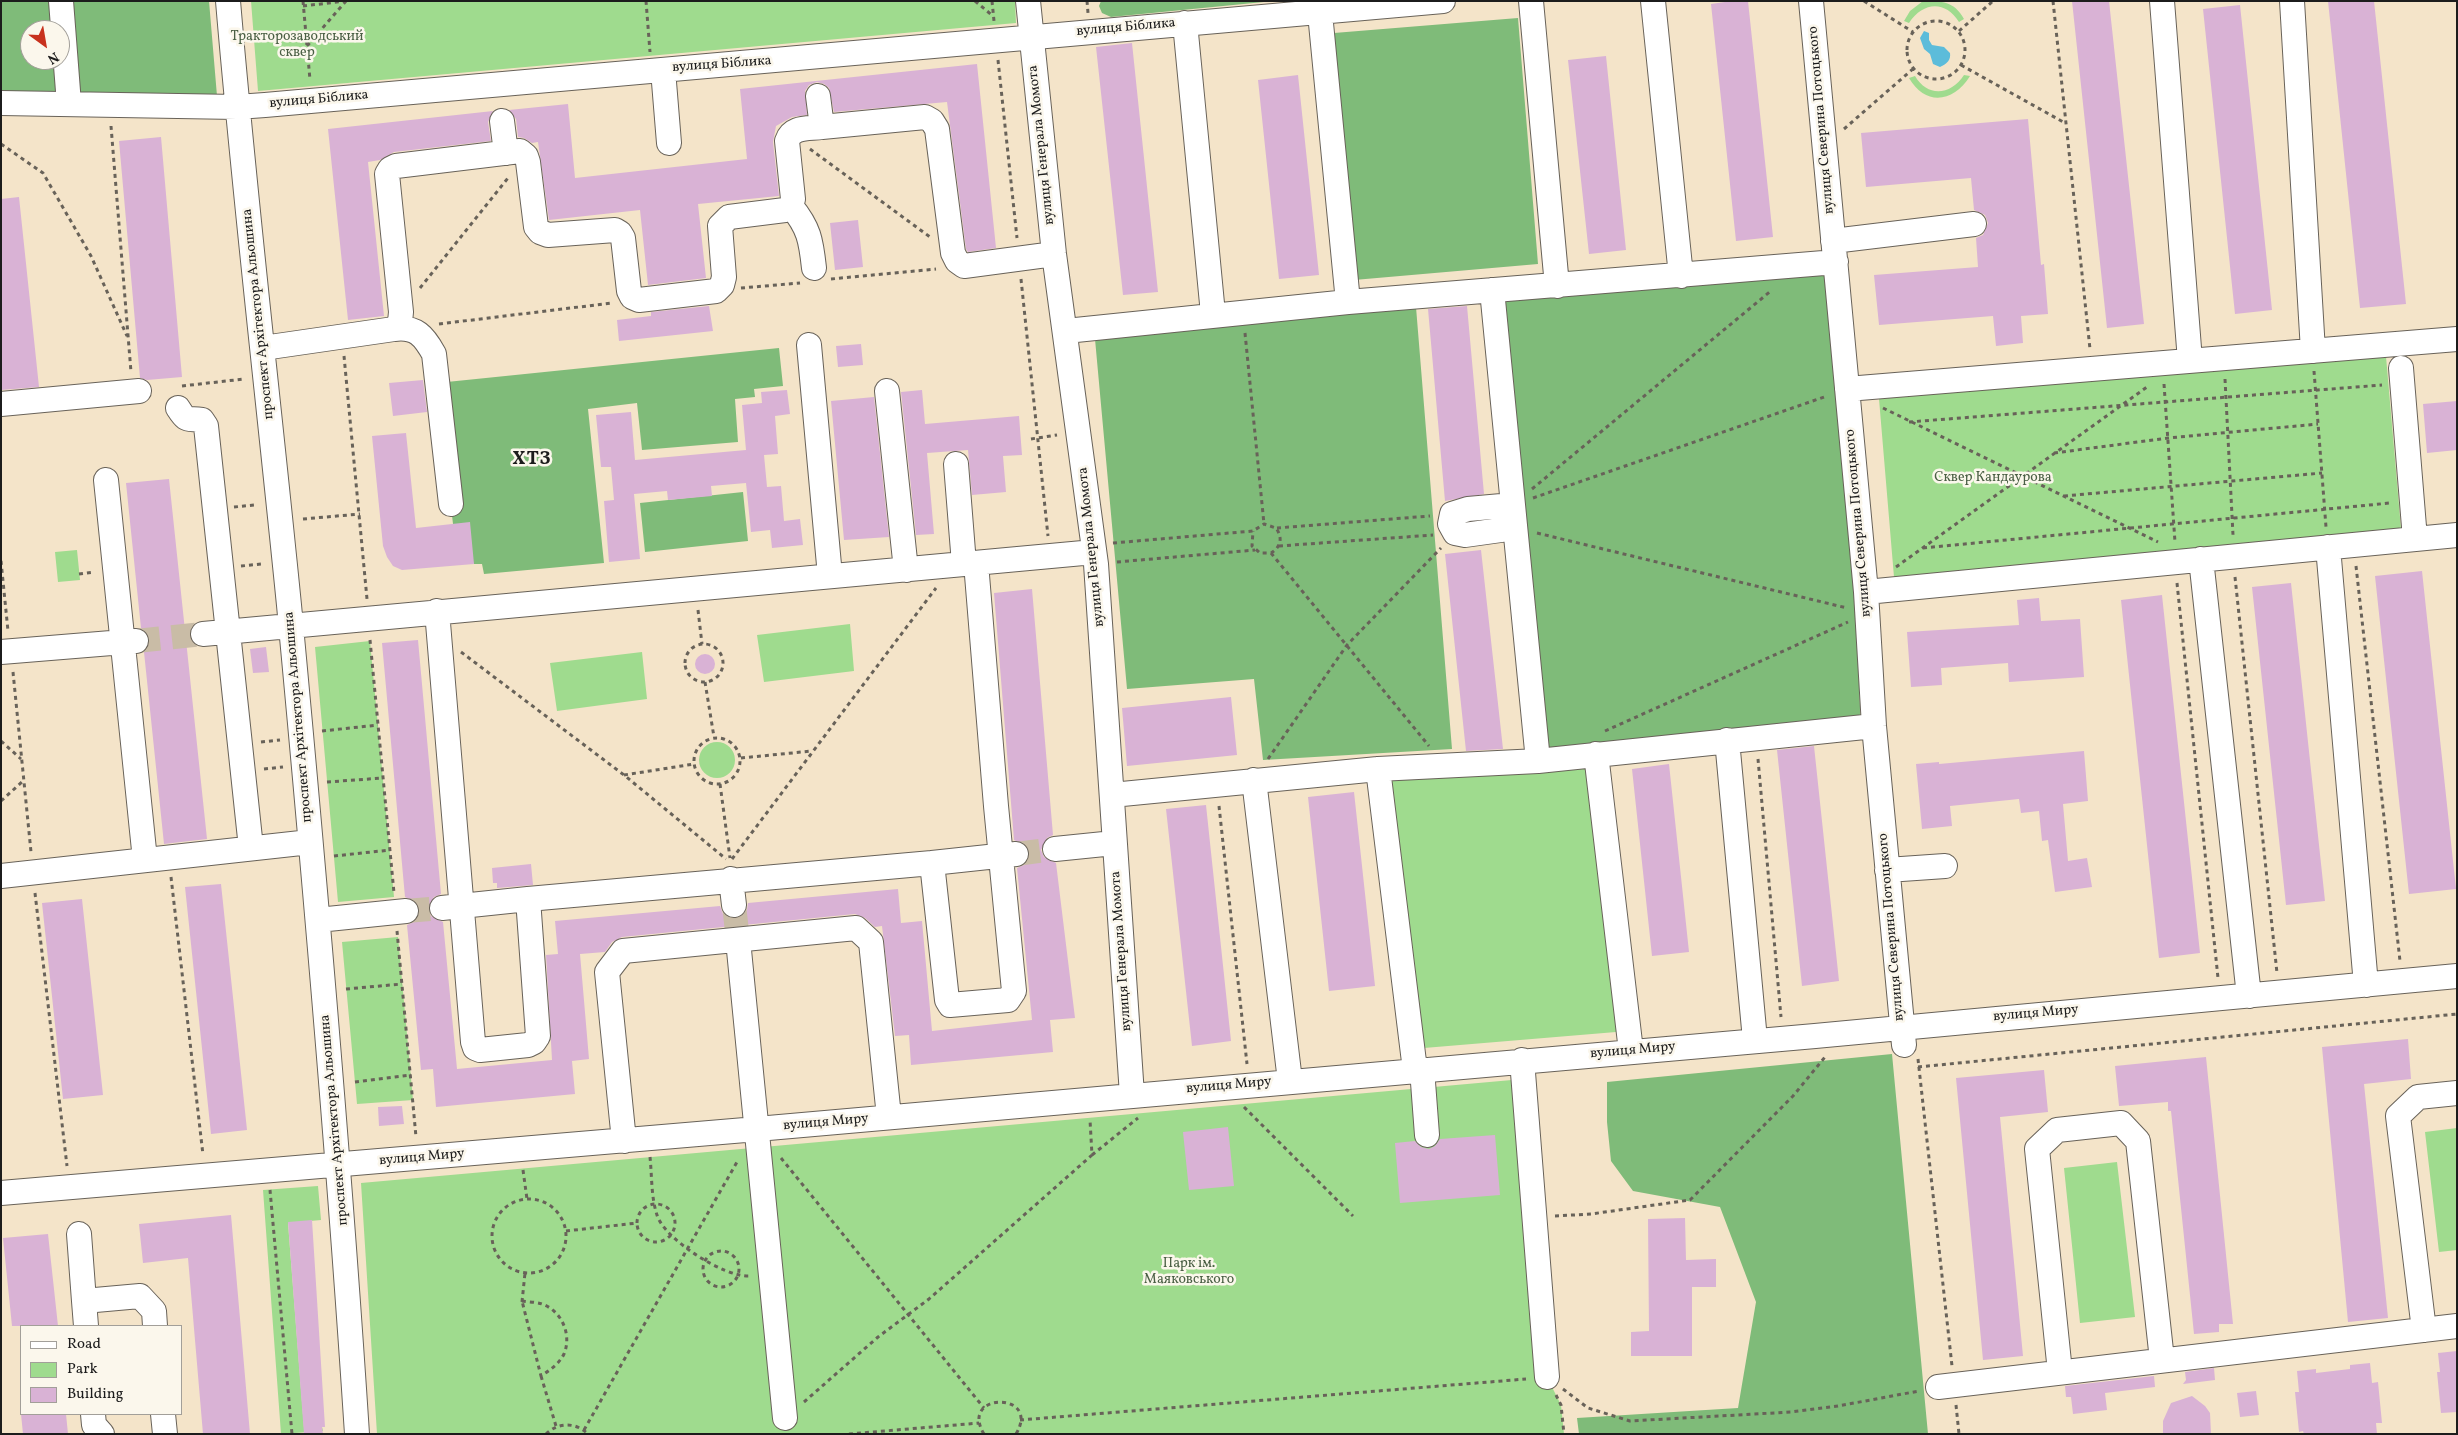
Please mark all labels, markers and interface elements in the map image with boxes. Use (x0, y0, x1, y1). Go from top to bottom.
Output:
street label: вулиця Біблика (1076, 15, 1176, 41)
north arrow (20, 20, 70, 70)
street label: вулиця Северина Потоцького (1805, 25, 1839, 215)
park label: Тракторозаводський сквер (230, 29, 364, 62)
text: N (43, 47, 62, 68)
street label: вулиця Біблика (672, 53, 772, 77)
street label: вулиця Генерала Момота (1025, 64, 1059, 226)
street label: вулиця Біблика (269, 87, 369, 113)
street label: проспект Архітектора Альошина (240, 208, 278, 420)
street label: вулиця Северина Потоцького (1842, 428, 1876, 618)
district label: ХТЗ (512, 450, 552, 472)
street label: вулиця Генерала Момота (1075, 466, 1109, 628)
park label: Сквер Кандаурова (1934, 470, 2052, 486)
street label: проспект Архітектора Альошина (281, 611, 317, 823)
street label: вулиця Северина Потоцького (1875, 832, 1909, 1022)
street label: вулиця Генерала Момота (1108, 870, 1136, 1032)
street label: вулиця Миру (1993, 1002, 2079, 1026)
street label: проспект Архітектора Альошина (317, 1014, 353, 1226)
street label: вулиця Миру (1590, 1039, 1676, 1063)
street label: вулиця Миру (1186, 1074, 1272, 1098)
street label: вулиця Миру (783, 1111, 869, 1135)
street label: вулиця Миру (379, 1146, 465, 1170)
park label: Парк ім. Маяковського (1144, 1256, 1234, 1288)
legend (20, 1325, 182, 1415)
text: Road (67, 1334, 101, 1355)
text: Park (67, 1359, 98, 1380)
text: Building (67, 1384, 123, 1405)

